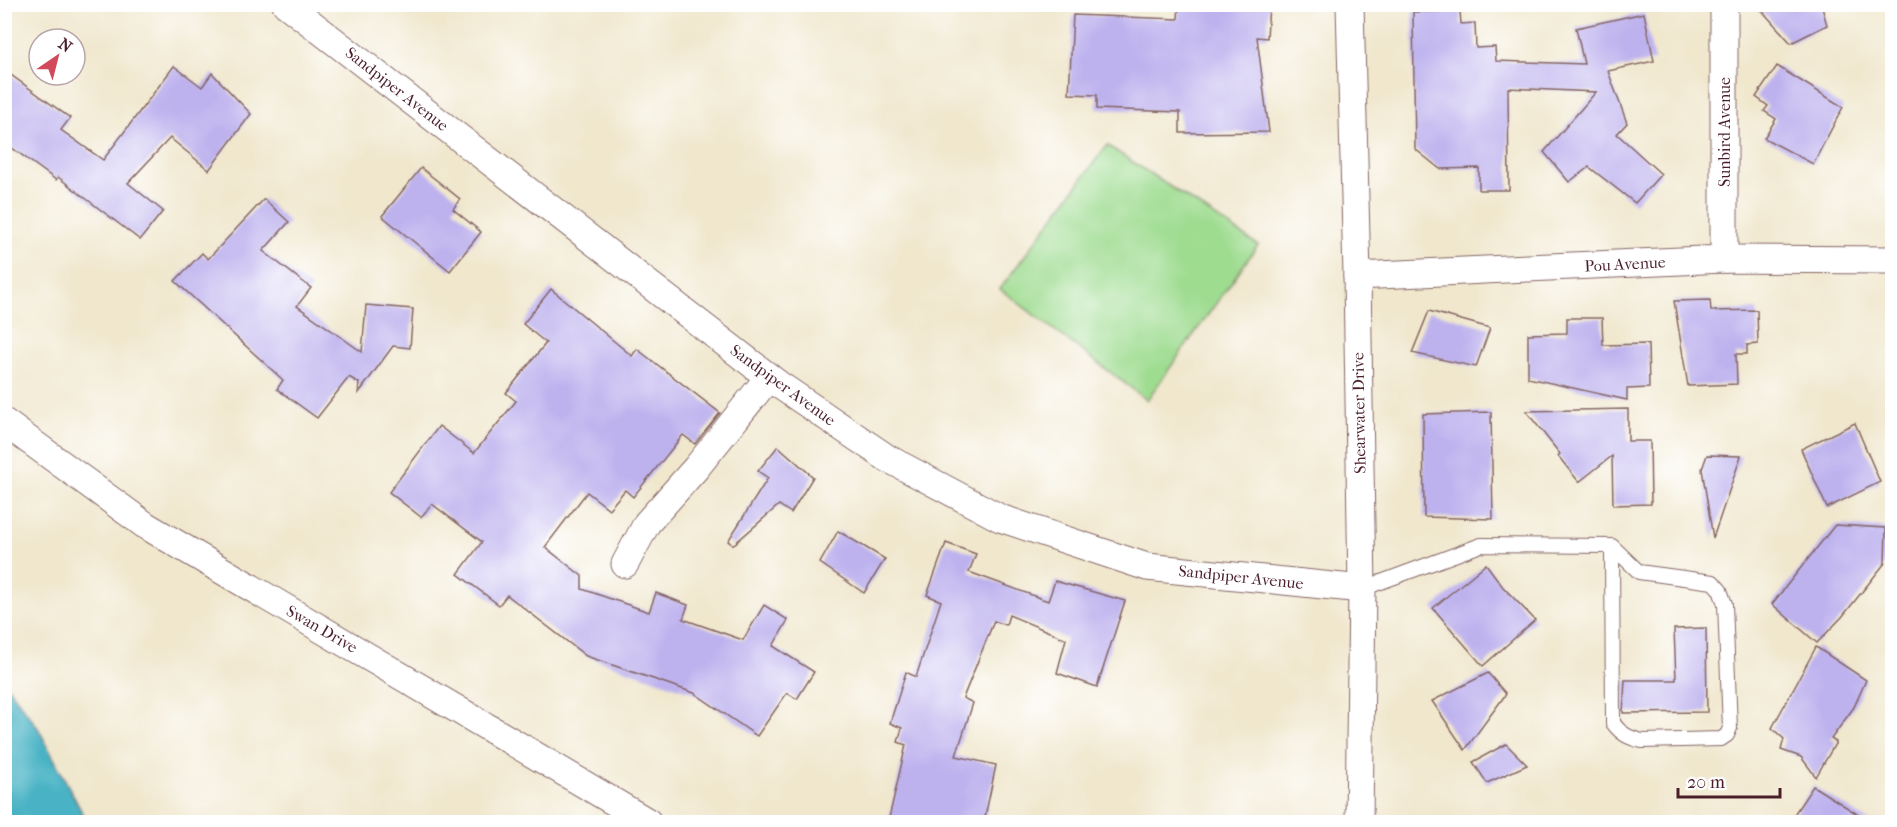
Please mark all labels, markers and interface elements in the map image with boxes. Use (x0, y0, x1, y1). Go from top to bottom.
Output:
north arrow (27, 27, 87, 87)
text: N (55, 34, 76, 57)
street label: Sandpiper Avenue (342, 43, 452, 135)
street label: Sunbird Avenue (1715, 77, 1734, 187)
street label: Pou Avenue (1584, 252, 1666, 276)
street label: Sandpiper Avenue (727, 340, 839, 430)
street label: Shearwater Drive (1348, 352, 1370, 474)
street label: Sandpiper Avenue (1178, 561, 1304, 593)
street label: Swan Drive (283, 601, 361, 657)
scale bar (1678, 761, 1780, 799)
text: 20 m (1687, 772, 1725, 793)

